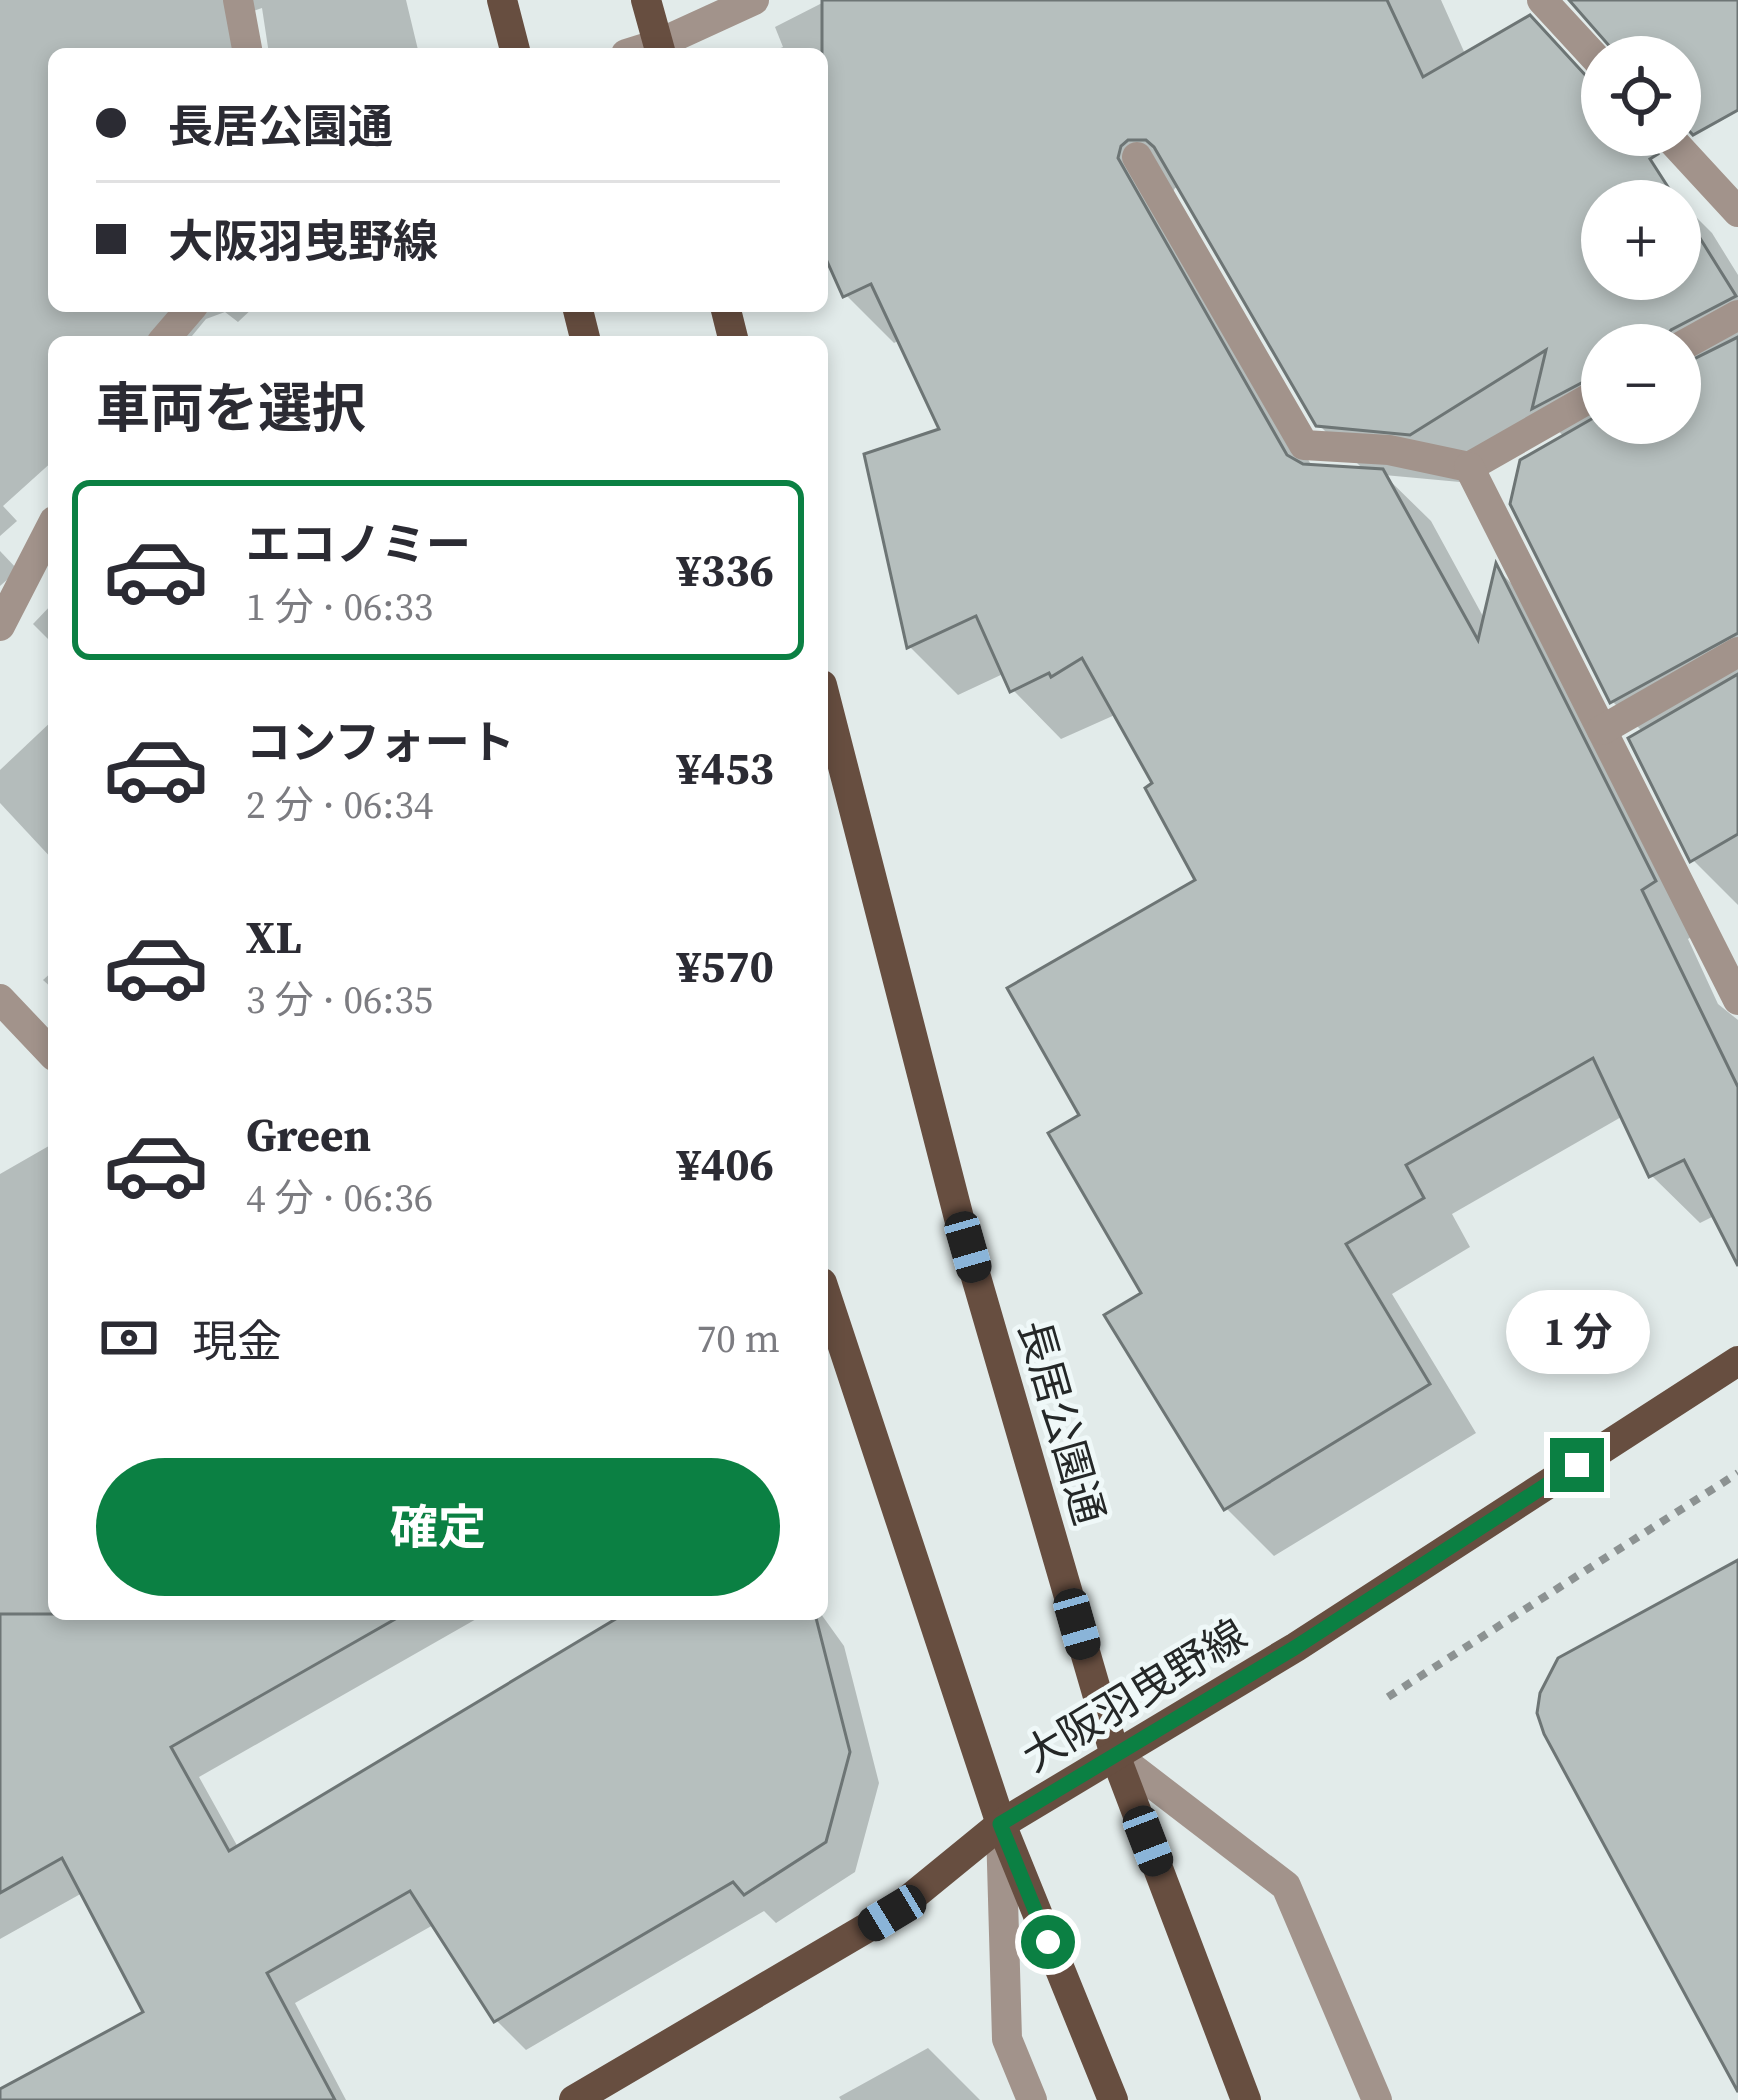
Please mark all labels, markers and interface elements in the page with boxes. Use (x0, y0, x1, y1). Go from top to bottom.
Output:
map controls (1581, 36, 1701, 444)
button: locate (1581, 36, 1701, 156)
text: 長居公園通 (168, 95, 393, 157)
button: + (1581, 180, 1701, 300)
text: 大阪羽曳野線 (168, 210, 438, 272)
button: − (1581, 324, 1701, 444)
text: 車両を選択 (96, 371, 366, 445)
text: エコノミー (246, 513, 471, 575)
icon: car (102, 516, 210, 624)
text: ¥336 (676, 539, 774, 601)
text: 1 分 · 06:33 (246, 580, 433, 633)
text: コンフォート (246, 711, 515, 773)
icon: car (102, 714, 210, 822)
text: ¥453 (676, 737, 774, 799)
text: 2 分 · 06:34 (246, 778, 433, 831)
text: XL (246, 906, 302, 968)
icon: car (102, 912, 210, 1020)
text: ¥570 (676, 935, 774, 997)
text: 3 分 · 06:35 (246, 973, 433, 1026)
text: Green (246, 1104, 371, 1166)
icon: car (102, 1110, 210, 1218)
text: ¥406 (676, 1133, 774, 1195)
text: 4 分 · 06:36 (246, 1171, 433, 1224)
car (941, 1207, 995, 1287)
callout: 1 分 (1505, 1291, 1649, 1375)
icon: cash (96, 1305, 162, 1371)
text: 1 分 (1544, 1305, 1612, 1358)
text: 現金 (192, 1310, 282, 1372)
text: 70 m (697, 1312, 780, 1365)
street label: 長居公園通 (1005, 1313, 1119, 1531)
route end (1550, 1438, 1604, 1492)
button: 確定 (96, 1458, 780, 1596)
car (1050, 1584, 1104, 1664)
street label: 大阪羽曳野線 (1011, 1605, 1257, 1785)
car (1118, 1801, 1178, 1881)
car (852, 1879, 932, 1947)
route start (1021, 1915, 1075, 1969)

